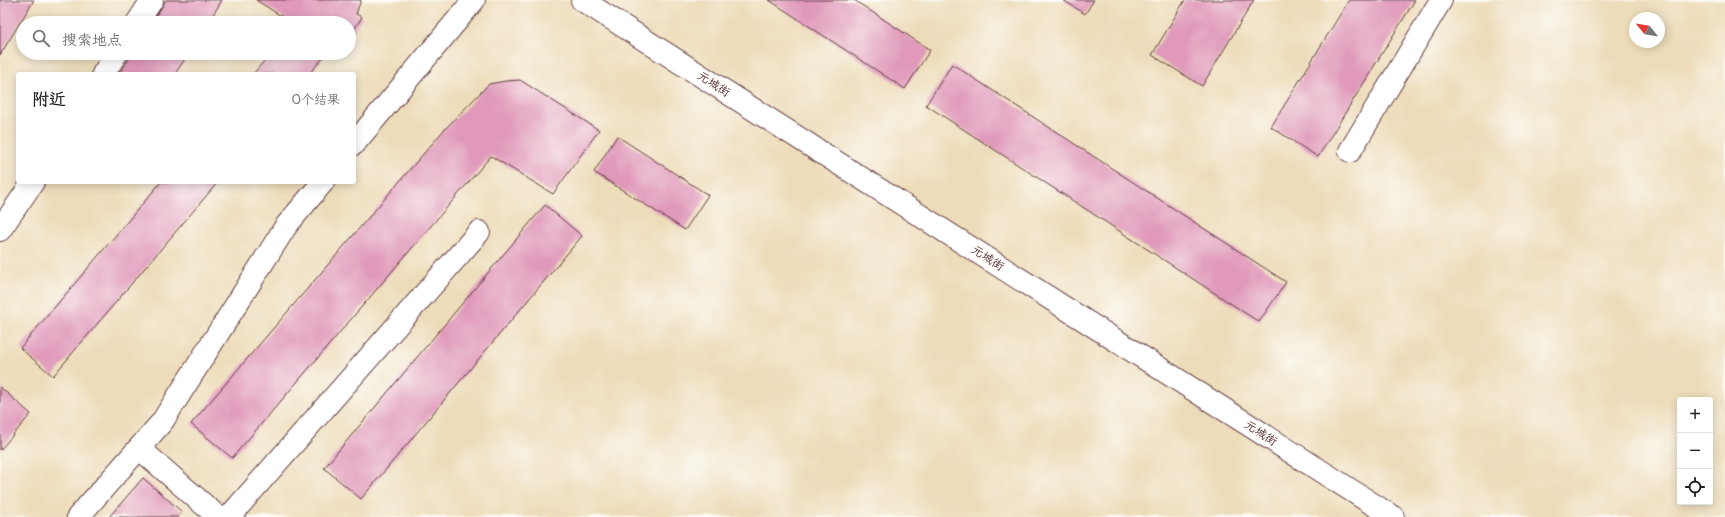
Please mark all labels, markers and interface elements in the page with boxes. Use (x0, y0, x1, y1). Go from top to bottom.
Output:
north arrow (1629, 12, 1665, 48)
search box (16, 16, 356, 60)
icon: search (30, 27, 52, 49)
text: 搜索地点 (62, 27, 122, 50)
street label: 元城街 (695, 66, 735, 101)
text: 附近 (32, 85, 66, 111)
text: 0个结果 (291, 89, 340, 108)
street label: 元城街 (969, 240, 1009, 275)
map controls (1677, 397, 1713, 505)
button: + (1677, 397, 1713, 433)
street label: 元城街 (1242, 415, 1282, 450)
button: − (1677, 433, 1713, 469)
button: locate (1677, 469, 1713, 505)

